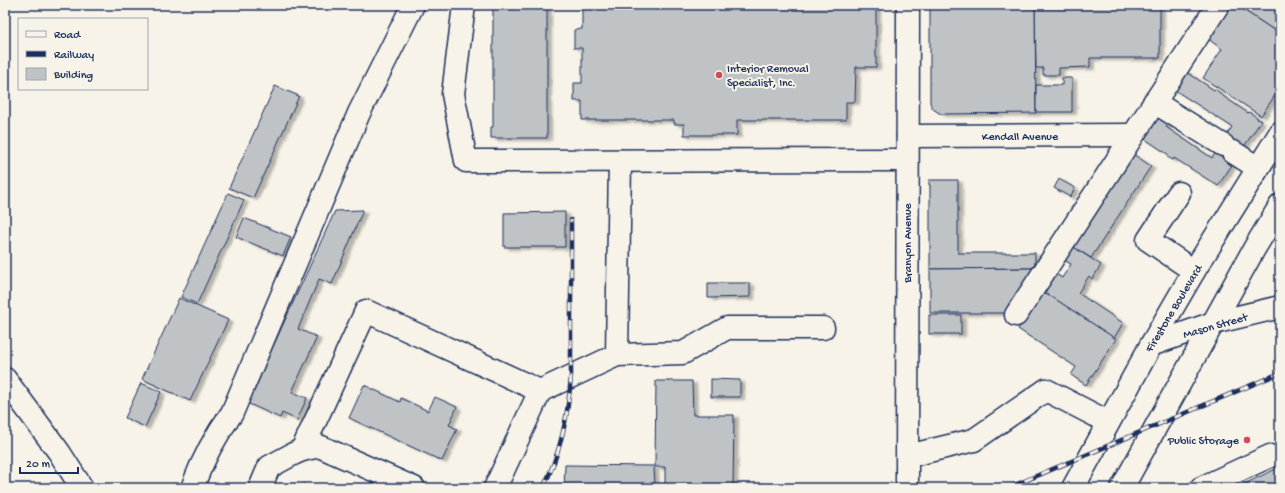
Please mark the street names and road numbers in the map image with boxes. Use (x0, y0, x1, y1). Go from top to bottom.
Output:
street label: Kendall Avenue (982, 131, 1059, 145)
street label: Branyon Avenue (902, 202, 916, 284)
street label: Firestone Boulevard (1143, 262, 1207, 356)
street label: Mason Street (1182, 311, 1250, 343)

